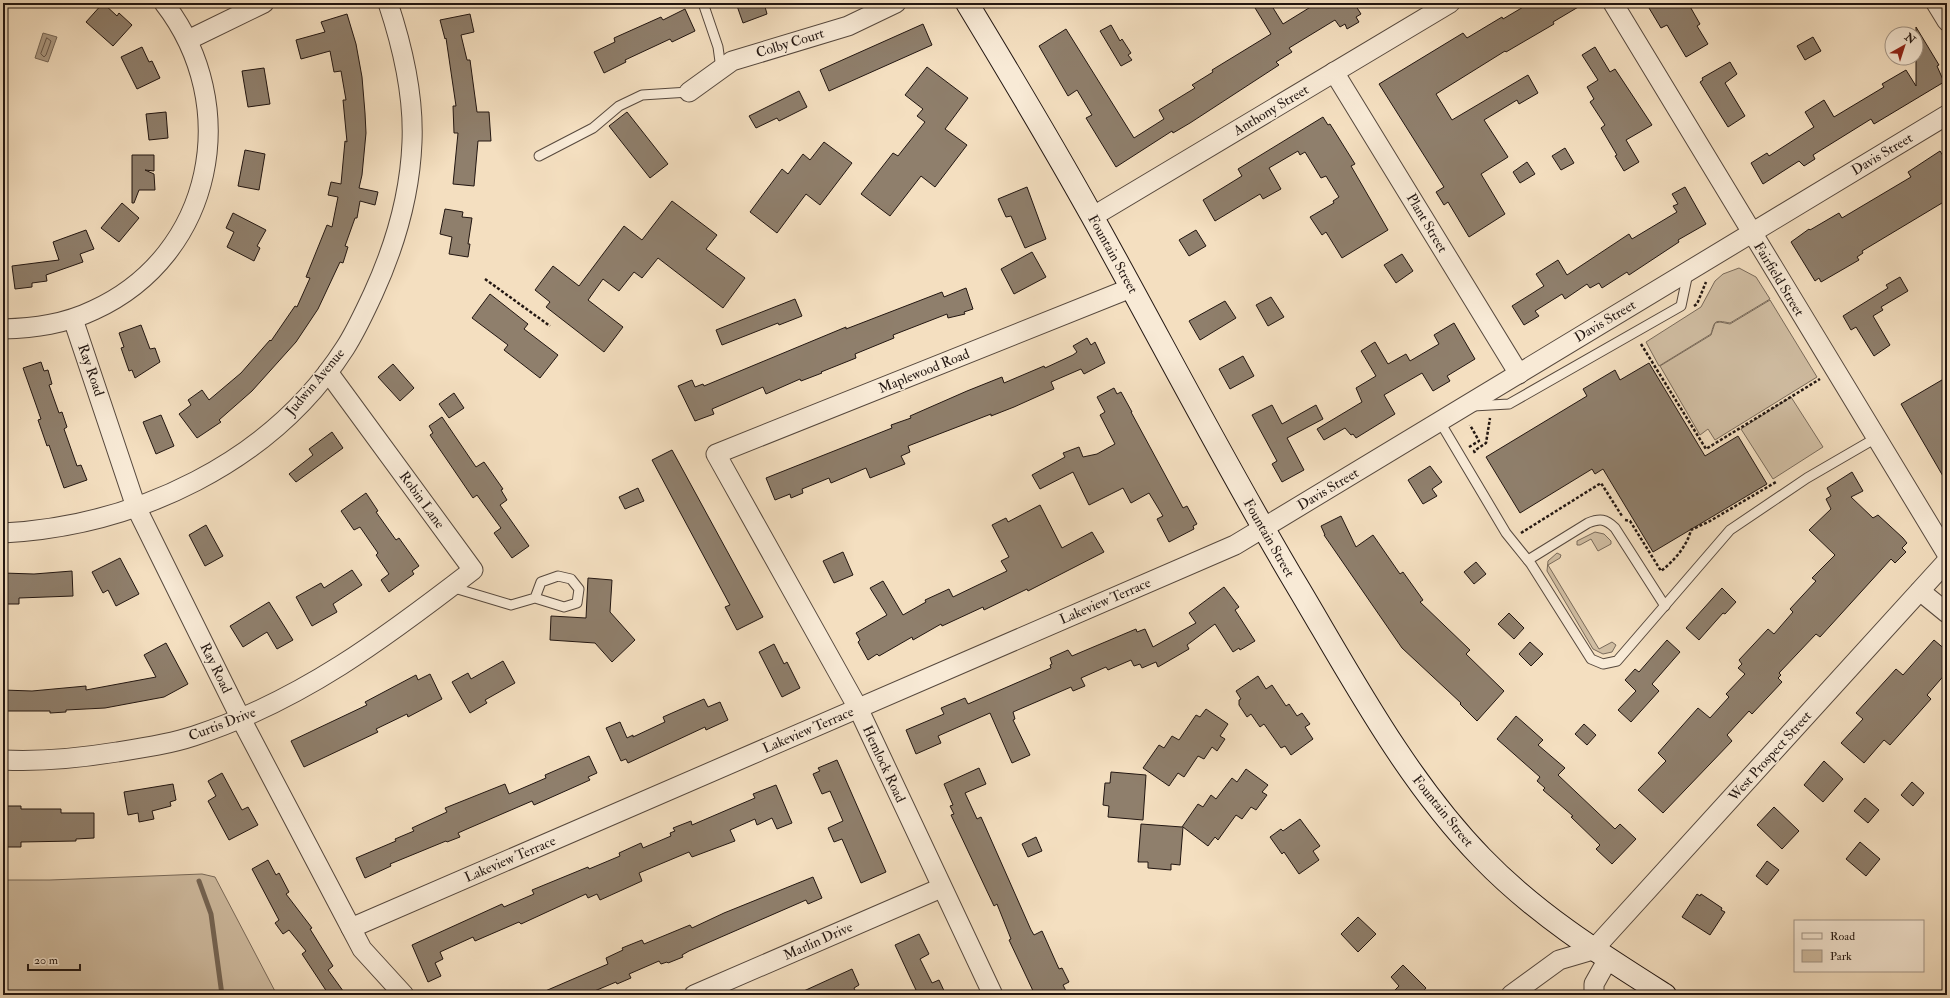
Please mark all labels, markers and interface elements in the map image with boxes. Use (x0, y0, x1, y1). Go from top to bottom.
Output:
street label: Colby Court (754, 24, 827, 62)
north arrow (1884, 26, 1924, 66)
text: N (1901, 30, 1919, 47)
street label: Anthony Street (1230, 81, 1313, 140)
street label: Davis Street (1848, 129, 1916, 179)
street label: Plant Street (1403, 190, 1451, 256)
street label: Fountain Street (1084, 212, 1142, 297)
street label: Fairfield Street (1750, 239, 1808, 320)
street label: Davis Street (1571, 296, 1639, 346)
street label: Ray Road (73, 342, 108, 399)
street label: Judwin Avenue (281, 345, 348, 420)
street label: Maplewood Road (876, 345, 972, 398)
street label: Davis Street (1294, 464, 1362, 514)
street label: Robin Lane (396, 468, 448, 532)
street label: Fountain Street (1240, 496, 1298, 581)
street label: Lakeview Terrace (1057, 574, 1153, 628)
street label: Ray Road (196, 640, 236, 697)
street label: Curtis Drive (186, 703, 258, 745)
street label: Lakeview Terrace (760, 703, 856, 757)
street label: West Prospect Street (1724, 707, 1816, 806)
street label: Hemlock Road (859, 723, 909, 805)
street label: Fountain Street (1409, 772, 1477, 851)
street label: Lakeview Terrace (462, 832, 558, 886)
street label: Marlin Drive (781, 918, 855, 964)
legend (1794, 920, 1924, 972)
text: Road (1830, 929, 1855, 944)
scale bar (28, 946, 80, 972)
text: Park (1830, 949, 1852, 964)
text: 20 m (34, 953, 59, 968)

